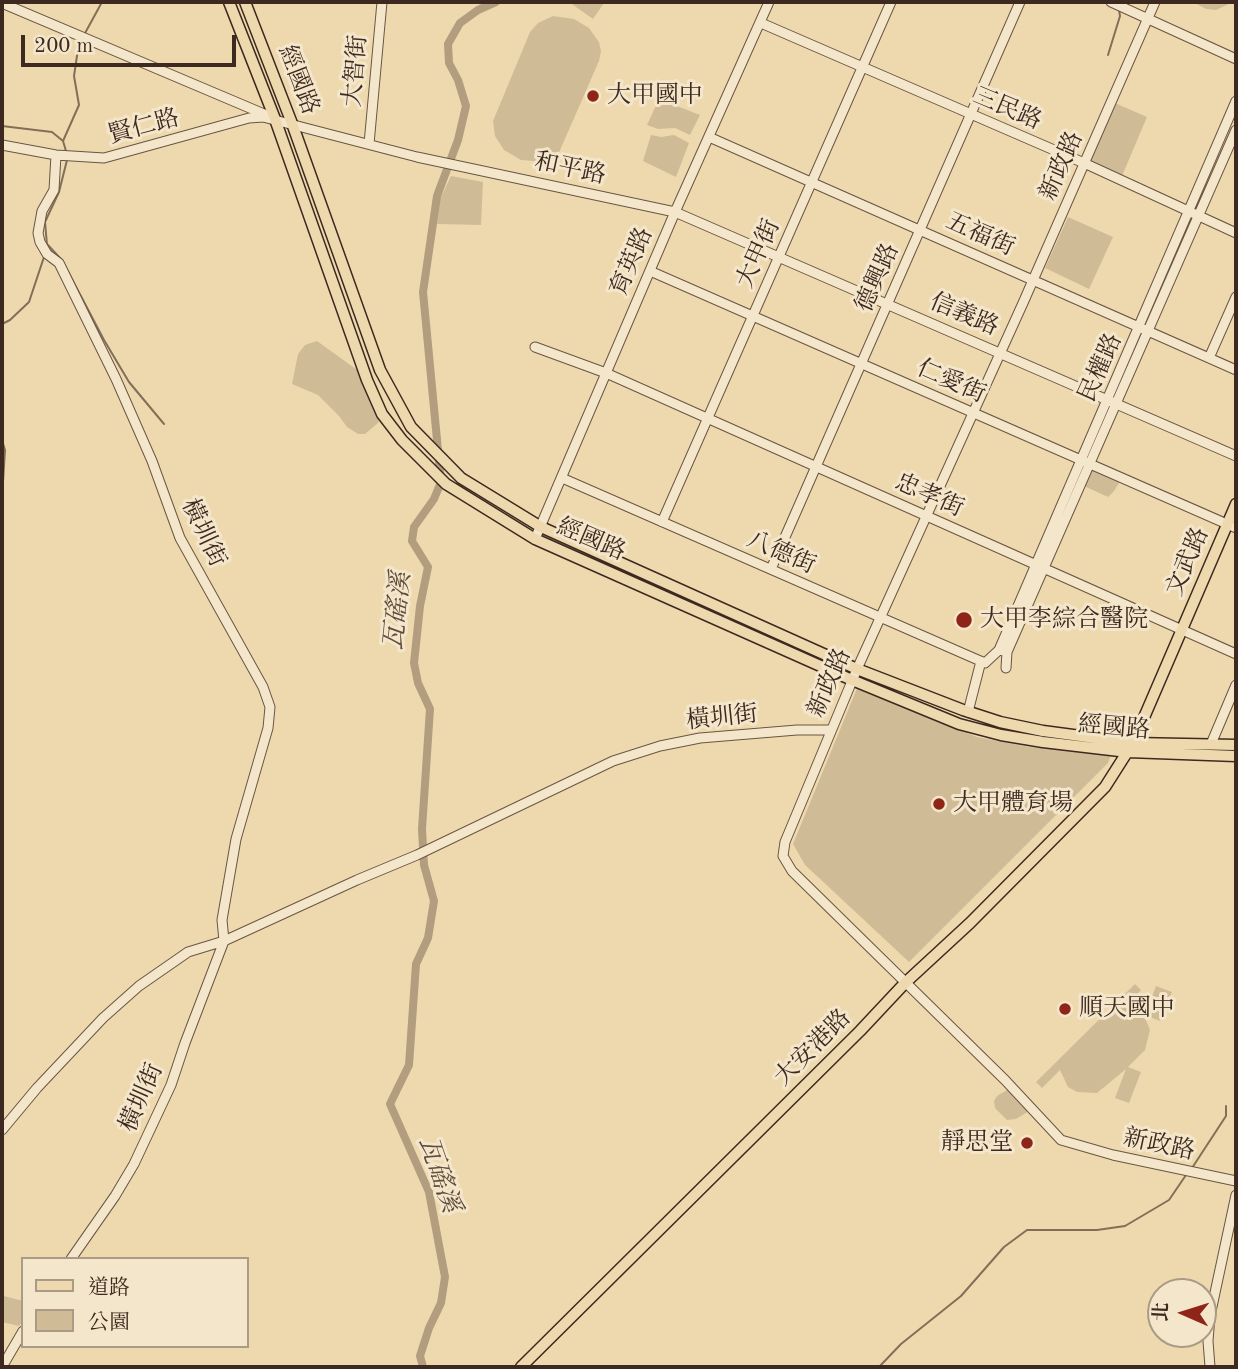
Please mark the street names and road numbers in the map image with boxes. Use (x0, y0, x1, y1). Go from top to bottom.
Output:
street label: 大智街 (339, 34, 373, 108)
street label: 經國路 (272, 41, 324, 119)
street label: 三民路 (968, 82, 1046, 136)
street label: 賢仁路 (105, 104, 183, 150)
street label: 新政路 (1034, 127, 1090, 205)
street label: 和平路 (532, 147, 608, 191)
street label: 五福街 (941, 207, 1019, 263)
street label: 大甲街 (731, 215, 787, 293)
street label: 育英路 (605, 223, 659, 301)
street label: 德興路 (850, 239, 906, 317)
street label: 信義路 (925, 288, 1003, 342)
street label: 民權路 (1073, 329, 1129, 407)
street label: 仁愛街 (912, 354, 990, 410)
street label: 忠孝街 (890, 468, 968, 524)
street label: 橫圳街 (175, 494, 231, 572)
street label: 經國路 (552, 513, 630, 567)
street label: 文武路 (1161, 523, 1215, 601)
street label: 八德街 (742, 525, 820, 581)
street label: 新政路 (802, 644, 858, 722)
street label: 橫圳街 (685, 700, 759, 736)
street label: 經國路 (1077, 711, 1151, 745)
street label: 大安港路 (769, 1004, 857, 1092)
street label: 橫圳街 (114, 1059, 170, 1137)
street label: 新政路 (1121, 1123, 1197, 1167)

